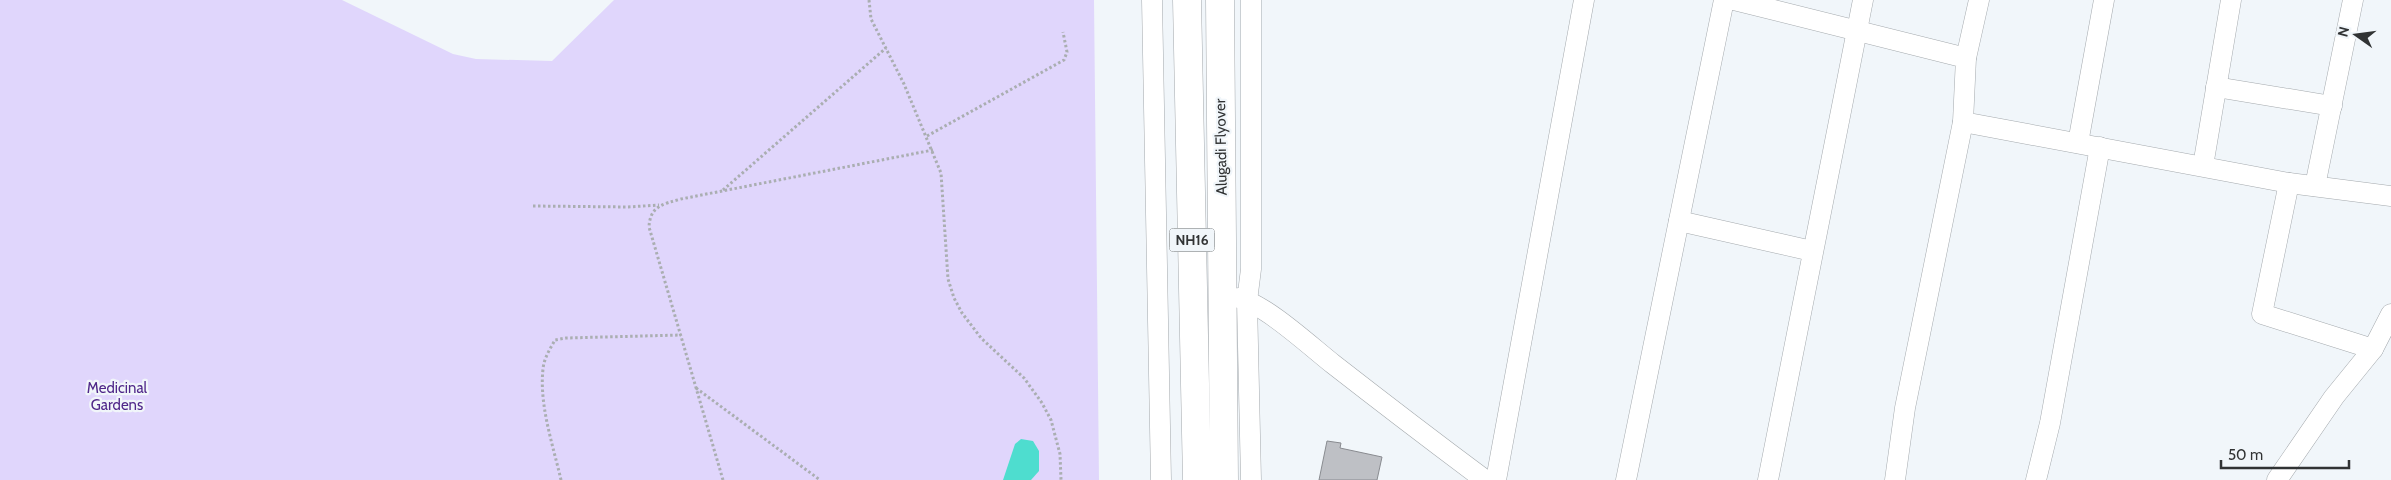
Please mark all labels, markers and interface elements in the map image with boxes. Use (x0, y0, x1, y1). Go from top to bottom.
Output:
north arrow (2331, 10, 2381, 60)
text: N (2333, 25, 2353, 39)
street label: Alugadi Flyover (1211, 98, 1231, 195)
road number: NH16 (1170, 228, 1214, 252)
park label: Medicinal Gardens (87, 379, 148, 414)
scale bar (2221, 438, 2348, 470)
text: 50 m (2228, 446, 2263, 464)

